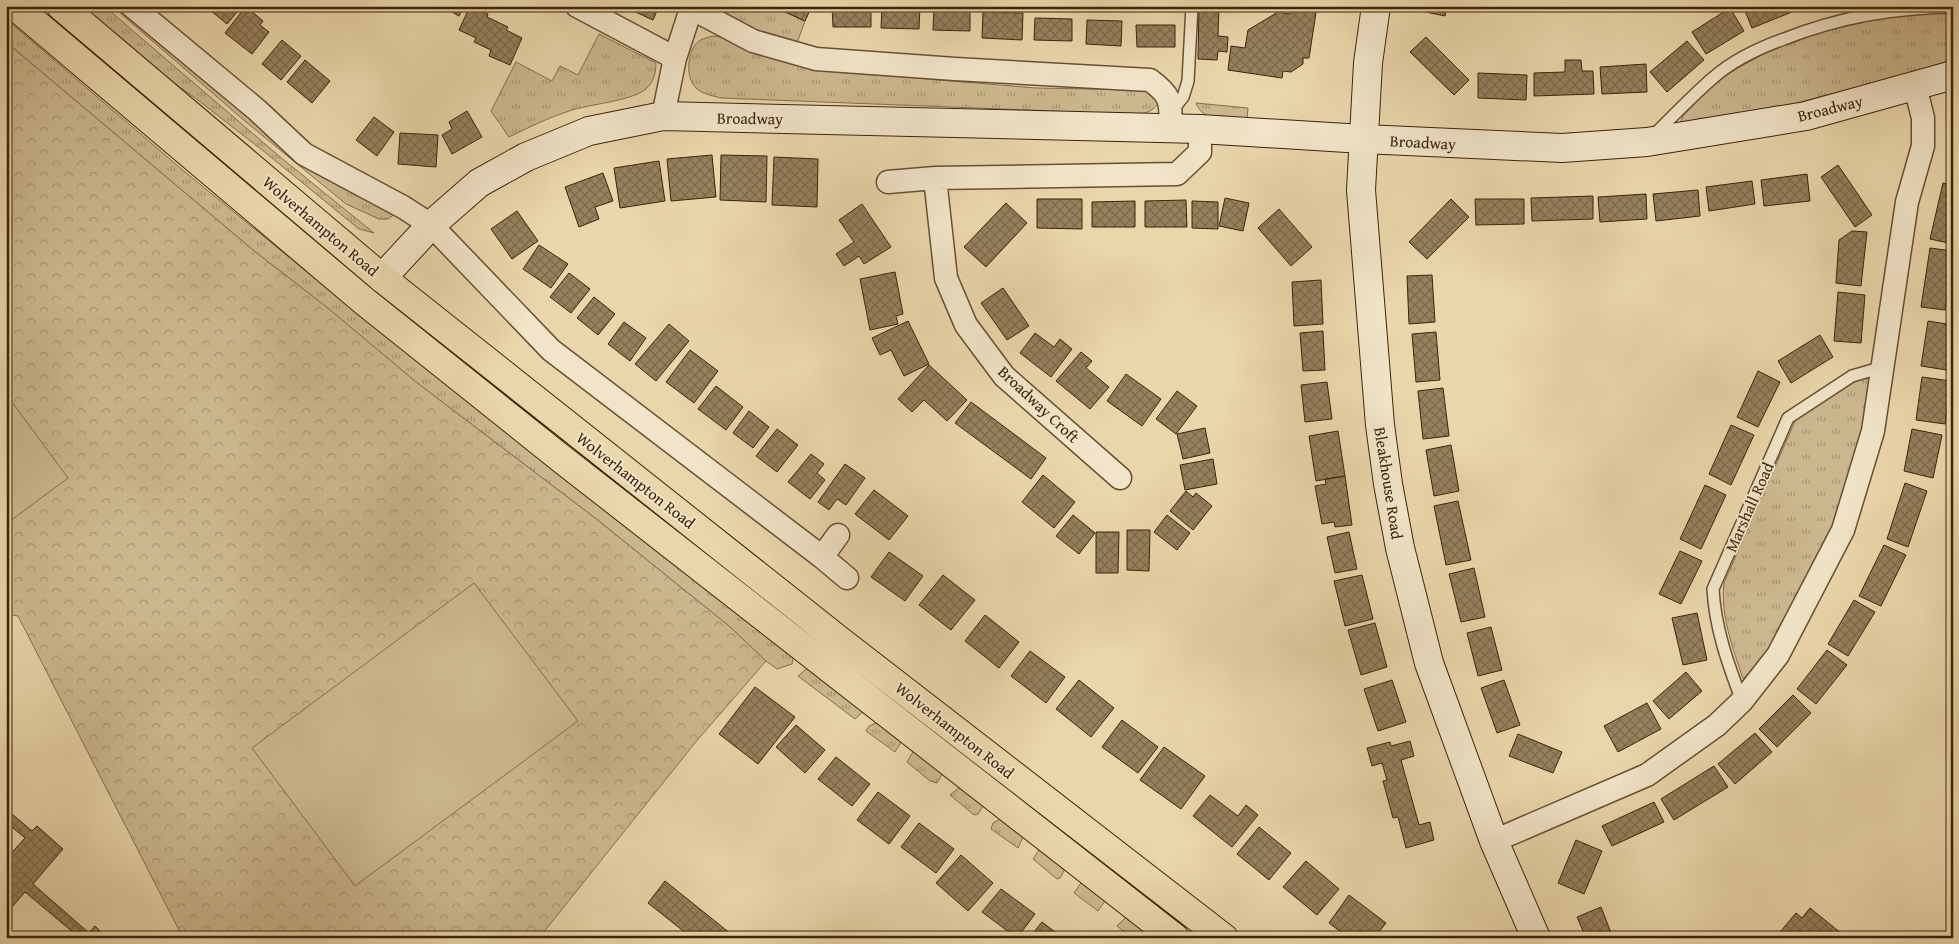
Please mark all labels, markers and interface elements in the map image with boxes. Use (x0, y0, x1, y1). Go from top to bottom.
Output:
street label: Broadway (1795, 88, 1865, 128)
street label: Broadway (717, 105, 783, 131)
street label: Broadway (1389, 128, 1457, 156)
street label: Wolverhampton Road (258, 170, 385, 282)
street label: Broadway Croft (993, 360, 1085, 448)
street label: Bleakhouse Road (1368, 425, 1410, 541)
street label: Wolverhampton Road (571, 426, 701, 534)
street label: Marshall Road (1718, 458, 1780, 556)
street label: Wolverhampton Road (890, 676, 1020, 784)

